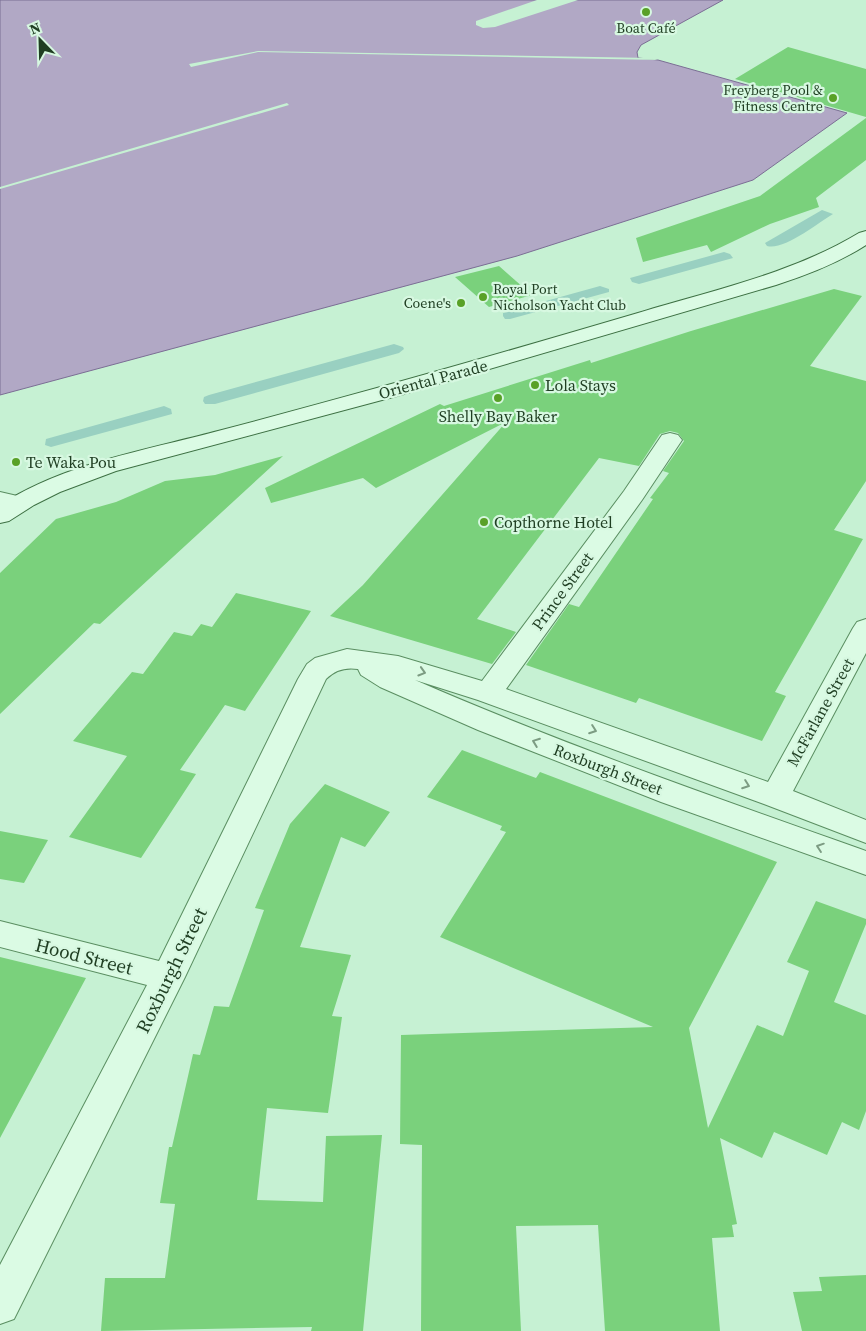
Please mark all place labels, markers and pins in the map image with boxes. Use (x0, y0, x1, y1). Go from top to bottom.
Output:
marker: Boat Café (640, 6, 652, 18)
place label: Boat Café (616, 18, 676, 38)
place label: Freyberg Pool & Fitness Centre (723, 80, 823, 116)
marker: Freyberg Pool & Fitness Centre (827, 92, 839, 104)
place label: Royal Port Nicholson Yacht Club (493, 279, 626, 315)
marker: Royal Port Nicholson Yacht Club (477, 291, 489, 303)
place label: Coene's (404, 293, 451, 313)
marker: Coene's (455, 297, 467, 309)
place label: Lola Stays (545, 374, 616, 396)
marker: Lola Stays (529, 379, 541, 391)
marker: Shelly Bay Baker (492, 392, 504, 404)
place label: Shelly Bay Baker (439, 405, 557, 427)
place label: Te Waka Pou (26, 451, 116, 473)
marker: Te Waka Pou (10, 456, 22, 468)
place label: Copthorne Hotel (494, 511, 613, 533)
marker: Copthorne Hotel (478, 516, 490, 528)

